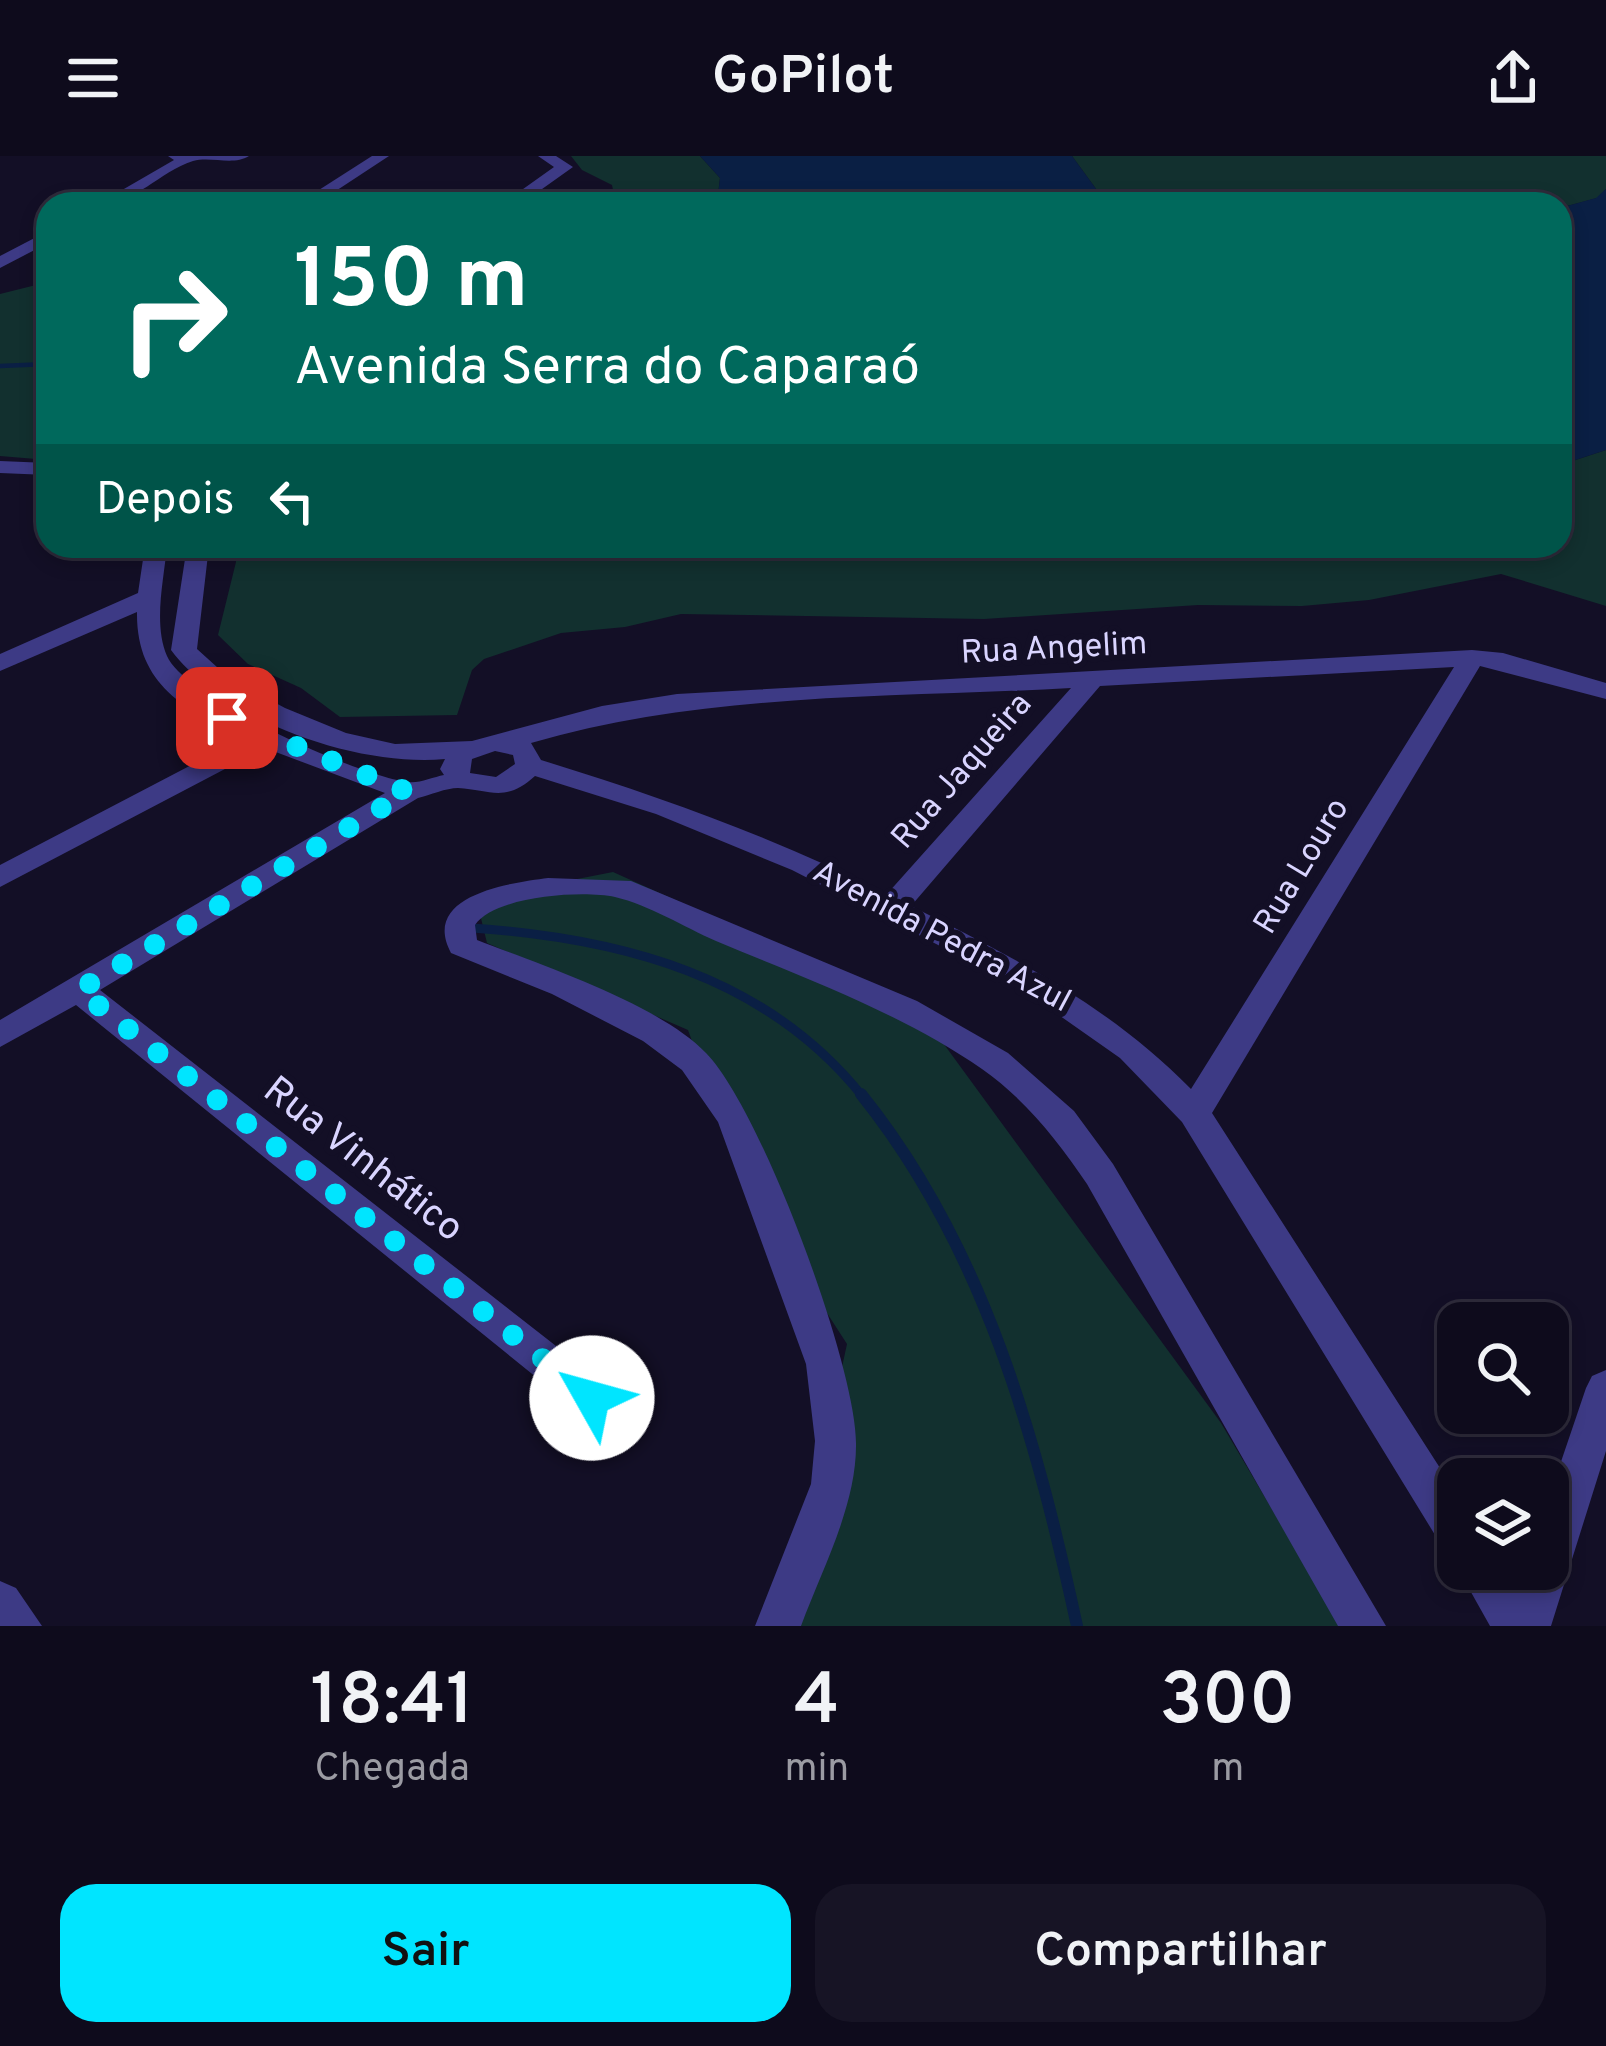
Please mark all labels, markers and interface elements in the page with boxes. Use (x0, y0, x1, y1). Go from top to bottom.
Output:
text: GoPilot (712, 44, 894, 113)
icon: menu (60, 45, 126, 111)
icon: share (1480, 45, 1546, 111)
text: 150 m (294, 231, 529, 337)
icon: right (96, 240, 252, 396)
text: Avenida Serra do Caparaó (294, 335, 920, 404)
icon: left (259, 468, 325, 534)
text: Depois (96, 473, 235, 530)
street label: Rua Angelim (960, 624, 1148, 676)
pin (176, 667, 278, 769)
icon: arrive (194, 685, 260, 751)
street label: Rua Jaqueira (884, 685, 1042, 859)
street label: Rua Louro (1246, 791, 1360, 943)
street label: Avenida Pedra Azul (805, 852, 1077, 1024)
street label: Rua Vinhático (252, 1068, 472, 1254)
map controls (1437, 1302, 1569, 1590)
button: search (1437, 1302, 1569, 1434)
position arrow (529, 1335, 655, 1461)
button: layers (1437, 1458, 1569, 1590)
text: 18:41 (310, 1658, 474, 1750)
text: 4 (794, 1658, 840, 1750)
text: 300 (1160, 1658, 1296, 1750)
text: Chegada (315, 1746, 470, 1795)
text: min (784, 1746, 849, 1795)
text: m (1211, 1746, 1244, 1795)
button: Sair (60, 1884, 791, 2022)
button: Compartilhar (815, 1884, 1546, 2022)

